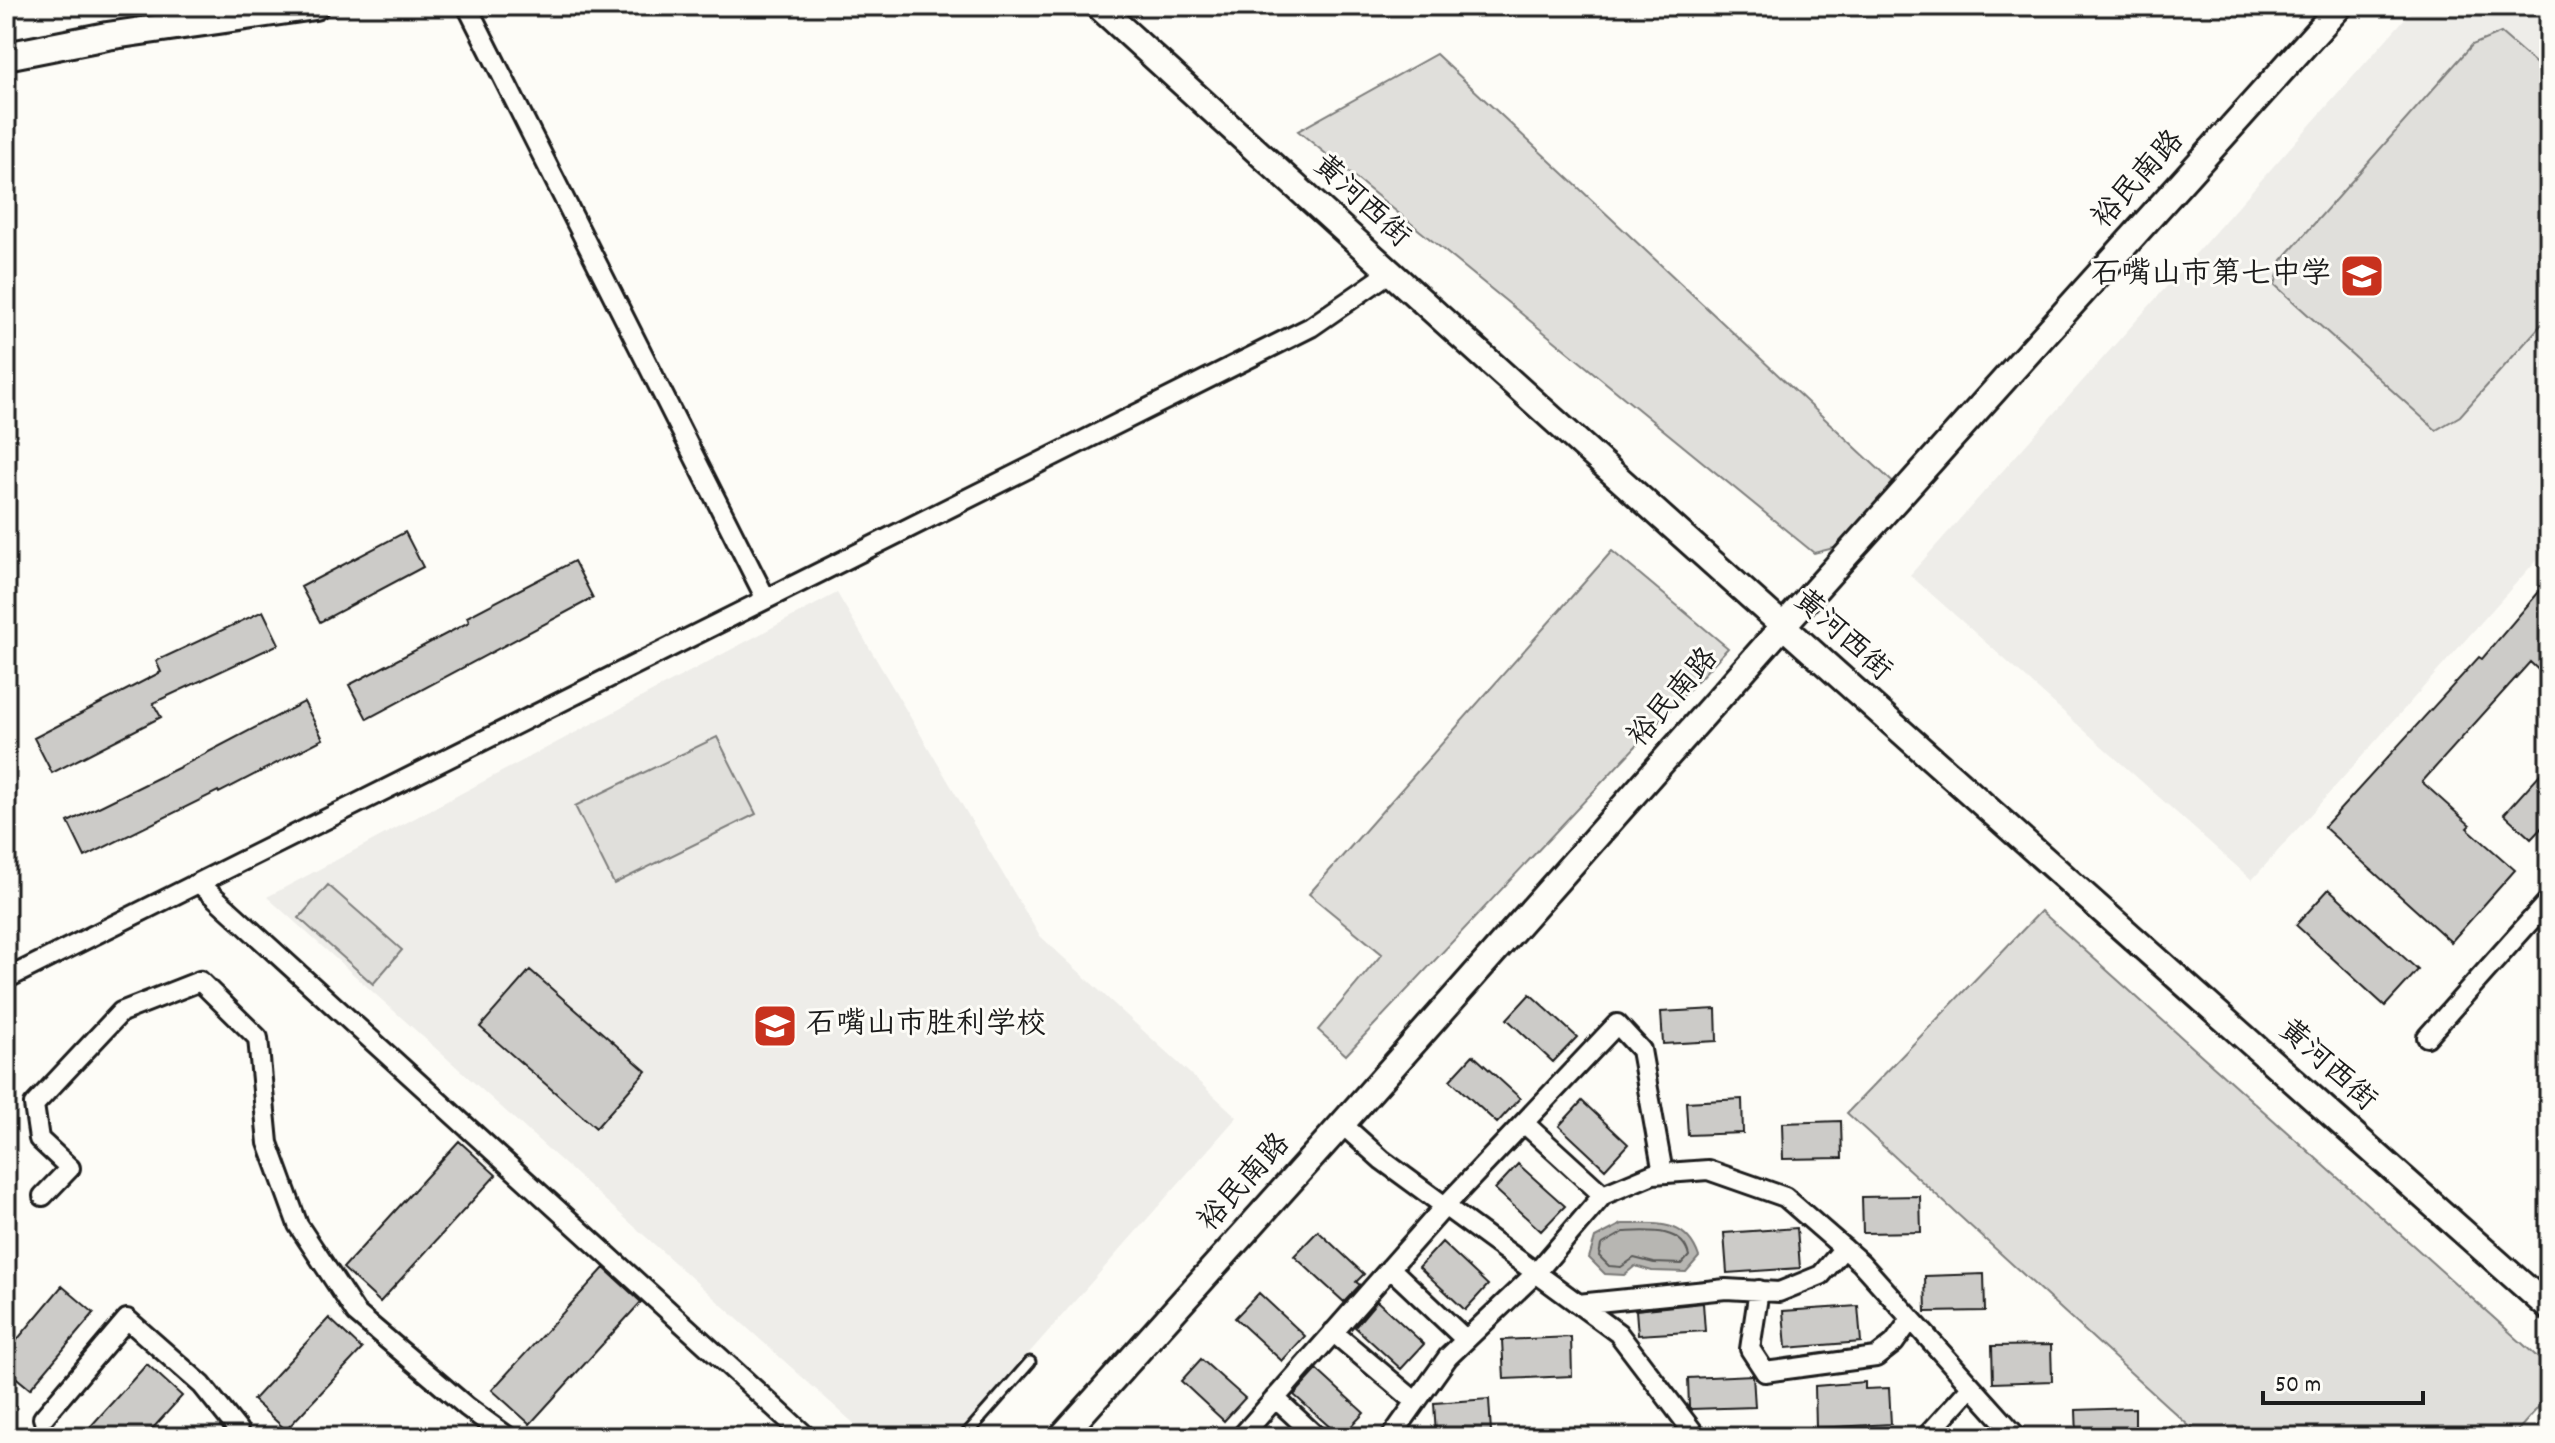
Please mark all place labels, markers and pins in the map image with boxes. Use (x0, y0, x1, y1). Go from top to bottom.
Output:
school or university icon: 石嘴山市第七中学 (2338, 252, 2386, 300)
place label: 石嘴山市第七中学 (2091, 255, 2331, 298)
school or university icon: 石嘴山市胜利学校 (751, 1002, 799, 1050)
place label: 石嘴山市胜利学校 (806, 1005, 1046, 1048)

